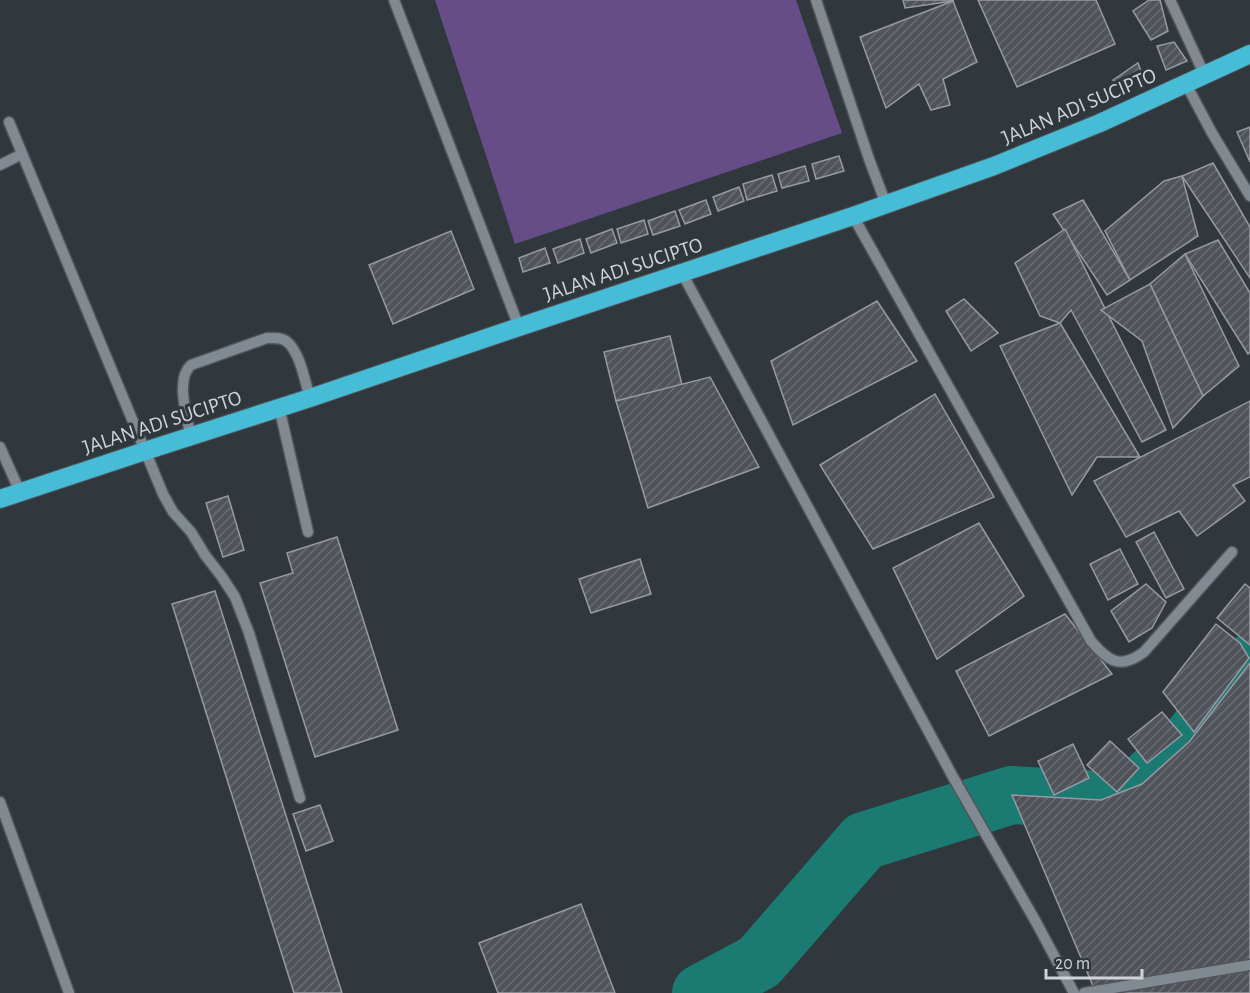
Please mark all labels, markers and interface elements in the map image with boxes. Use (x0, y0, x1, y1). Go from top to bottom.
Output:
street label: JALAN ADI SUCIPTO (999, 64, 1159, 148)
street label: JALAN ADI SUCIPTO (541, 234, 705, 305)
street label: JALAN ADI SUCIPTO (80, 387, 244, 458)
scale bar (1046, 942, 1142, 980)
text: 20 m (1055, 955, 1090, 973)

